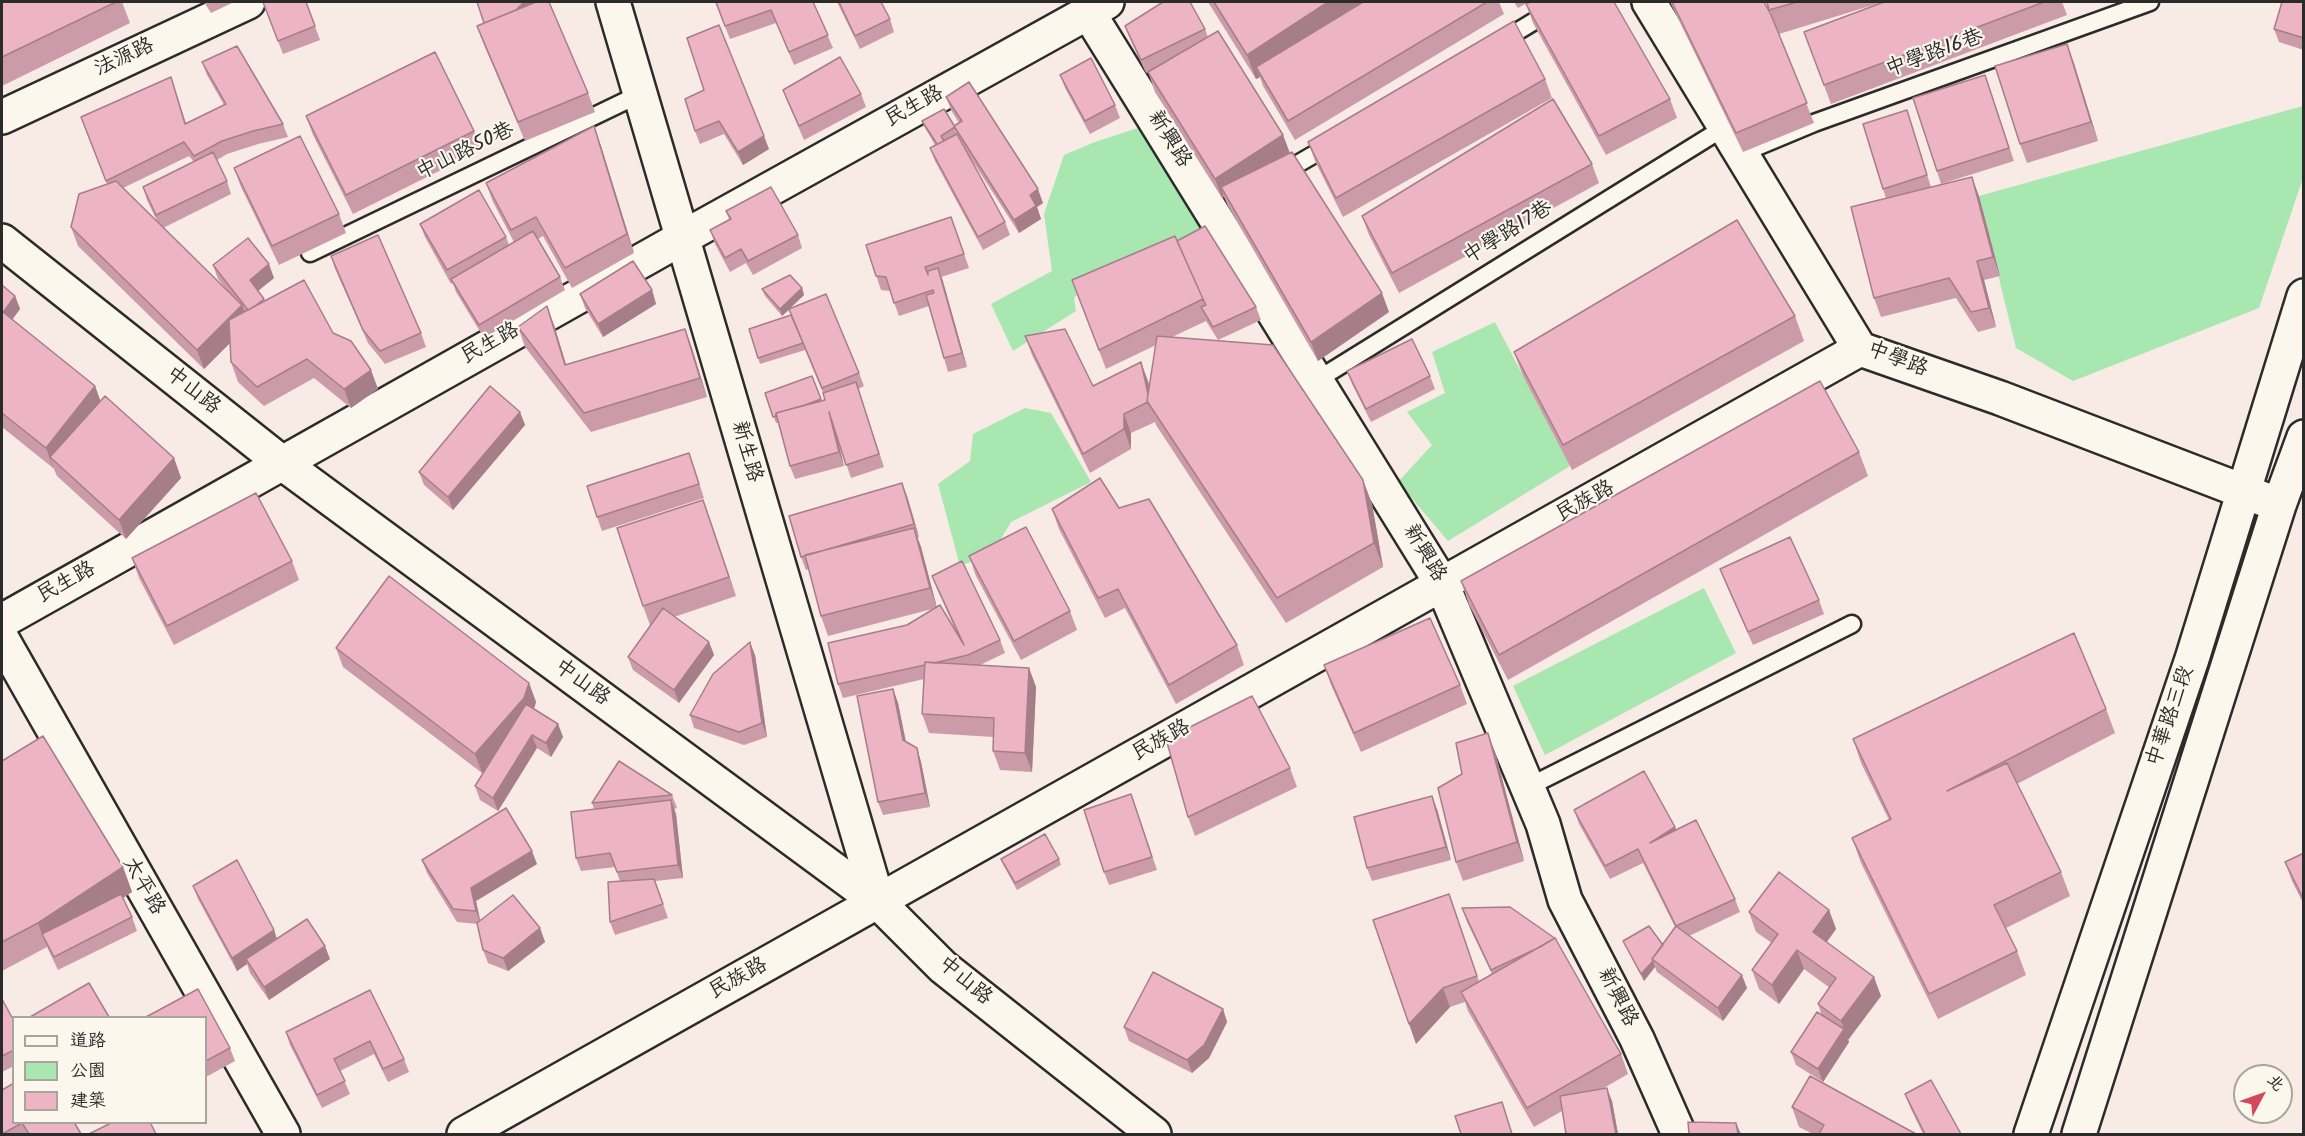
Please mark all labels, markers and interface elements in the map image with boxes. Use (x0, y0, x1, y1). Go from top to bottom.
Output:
street label: 中學路16巷 (1883, 26, 1987, 84)
street label: 法源路 (91, 34, 159, 84)
street label: 民生路 (881, 82, 949, 134)
street label: 新興路 (1141, 107, 1195, 173)
street label: 中山路50巷 (413, 118, 519, 188)
street label: 中學路17巷 (1460, 197, 1558, 271)
street label: 民生路 (457, 319, 525, 371)
street label: 中學路 (1863, 338, 1931, 384)
street label: 中山路 (159, 363, 225, 421)
street label: 新生路 (724, 418, 766, 486)
street label: 民族路 (1552, 477, 1620, 529)
street label: 新興路 (1396, 521, 1450, 587)
street label: 民生路 (33, 558, 101, 610)
street label: 中山路 (548, 655, 614, 713)
street label: 中華路三段 (2143, 663, 2201, 771)
street label: 民族路 (1128, 716, 1196, 768)
street label: 太平路 (115, 853, 169, 921)
street label: 中山路 (932, 952, 996, 1012)
street label: 民族路 (705, 954, 773, 1006)
street label: 新興路 (1590, 964, 1642, 1032)
legend (12, 1016, 207, 1124)
text: 道路 (70, 1027, 106, 1056)
text: 公園 (70, 1057, 106, 1086)
north arrow (2233, 1064, 2293, 1124)
text: 北 (2261, 1069, 2290, 1097)
text: 建築 (70, 1087, 106, 1116)

